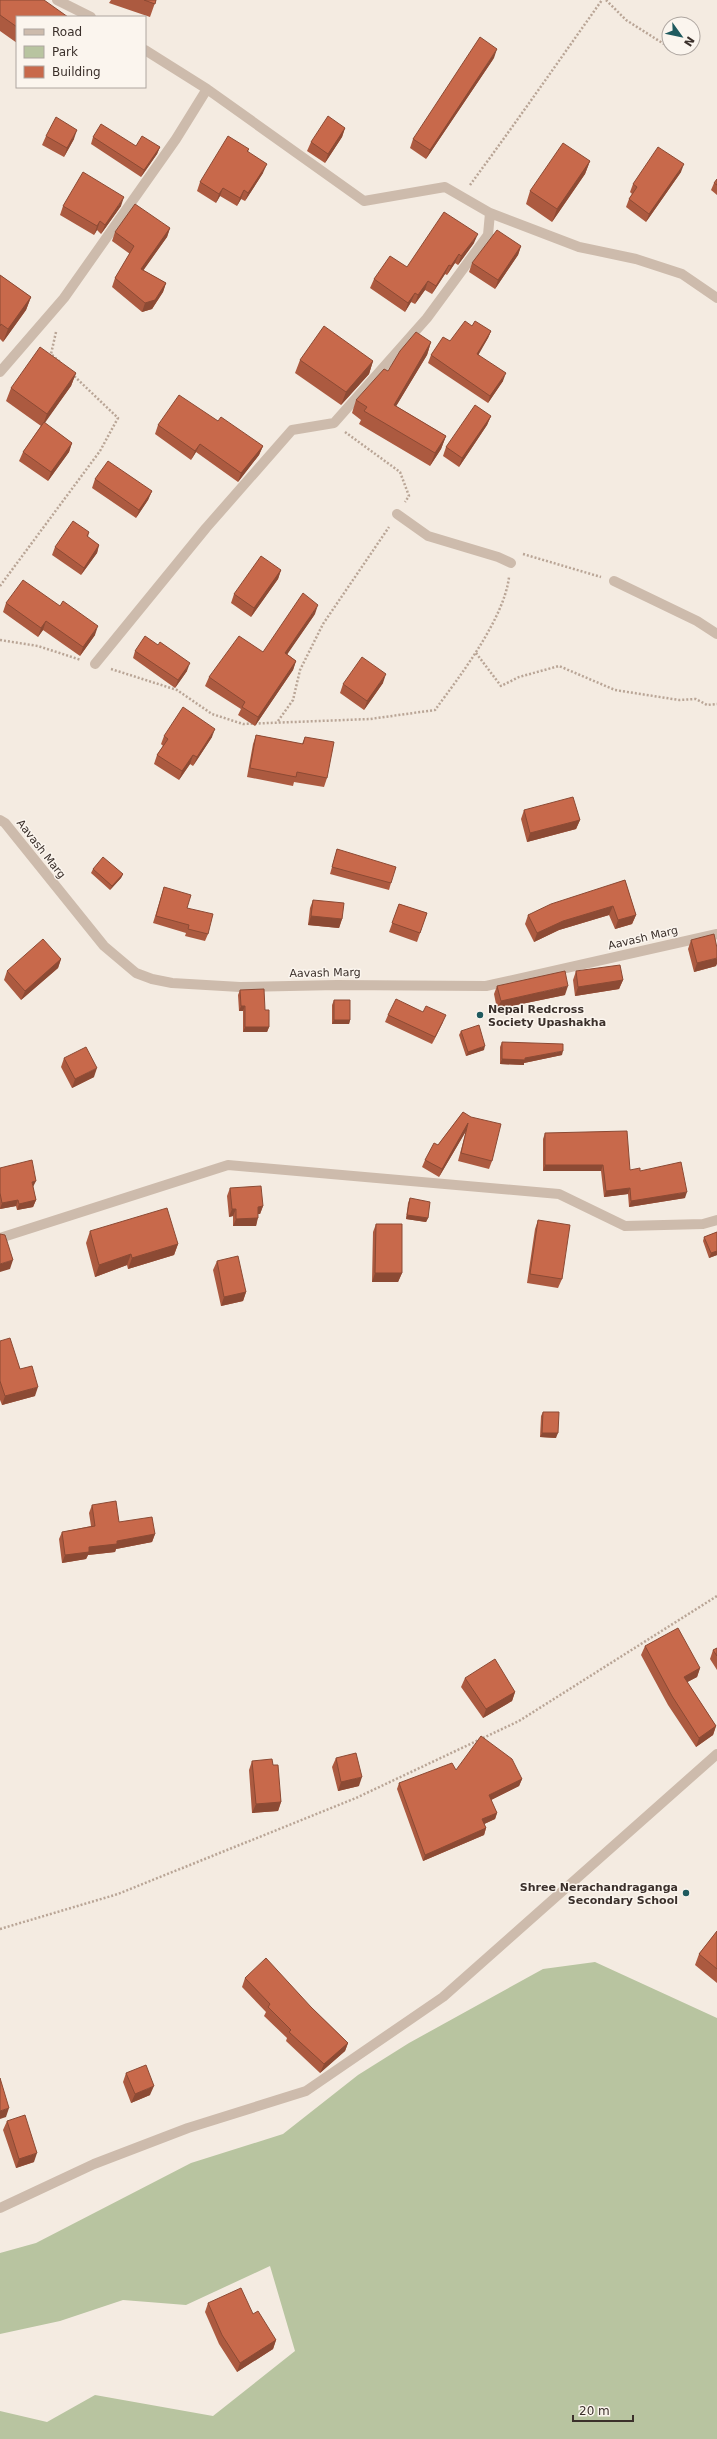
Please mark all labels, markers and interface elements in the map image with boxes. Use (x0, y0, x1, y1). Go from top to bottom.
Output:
legend (16, 16, 146, 88)
north arrow (661, 16, 701, 56)
text: Road (52, 25, 82, 39)
text: N (681, 34, 697, 49)
text: Park (52, 45, 78, 59)
text: Building (52, 65, 101, 79)
street label: Aavash Marg (14, 817, 68, 881)
street label: Aavash Marg (607, 924, 679, 952)
street label: Aavash Marg (289, 966, 361, 980)
place label: Nepal Redcross Society Upashakha (488, 1003, 606, 1029)
marker: Nepal Redcross Society Upashakha (475, 1010, 485, 1020)
place label: Shree Nerachandraganga Secondary School (520, 1881, 678, 1907)
marker: Shree Nerachandraganga Secondary School (681, 1888, 691, 1898)
scale bar (573, 2397, 633, 2423)
text: 20 m (579, 2404, 610, 2418)

